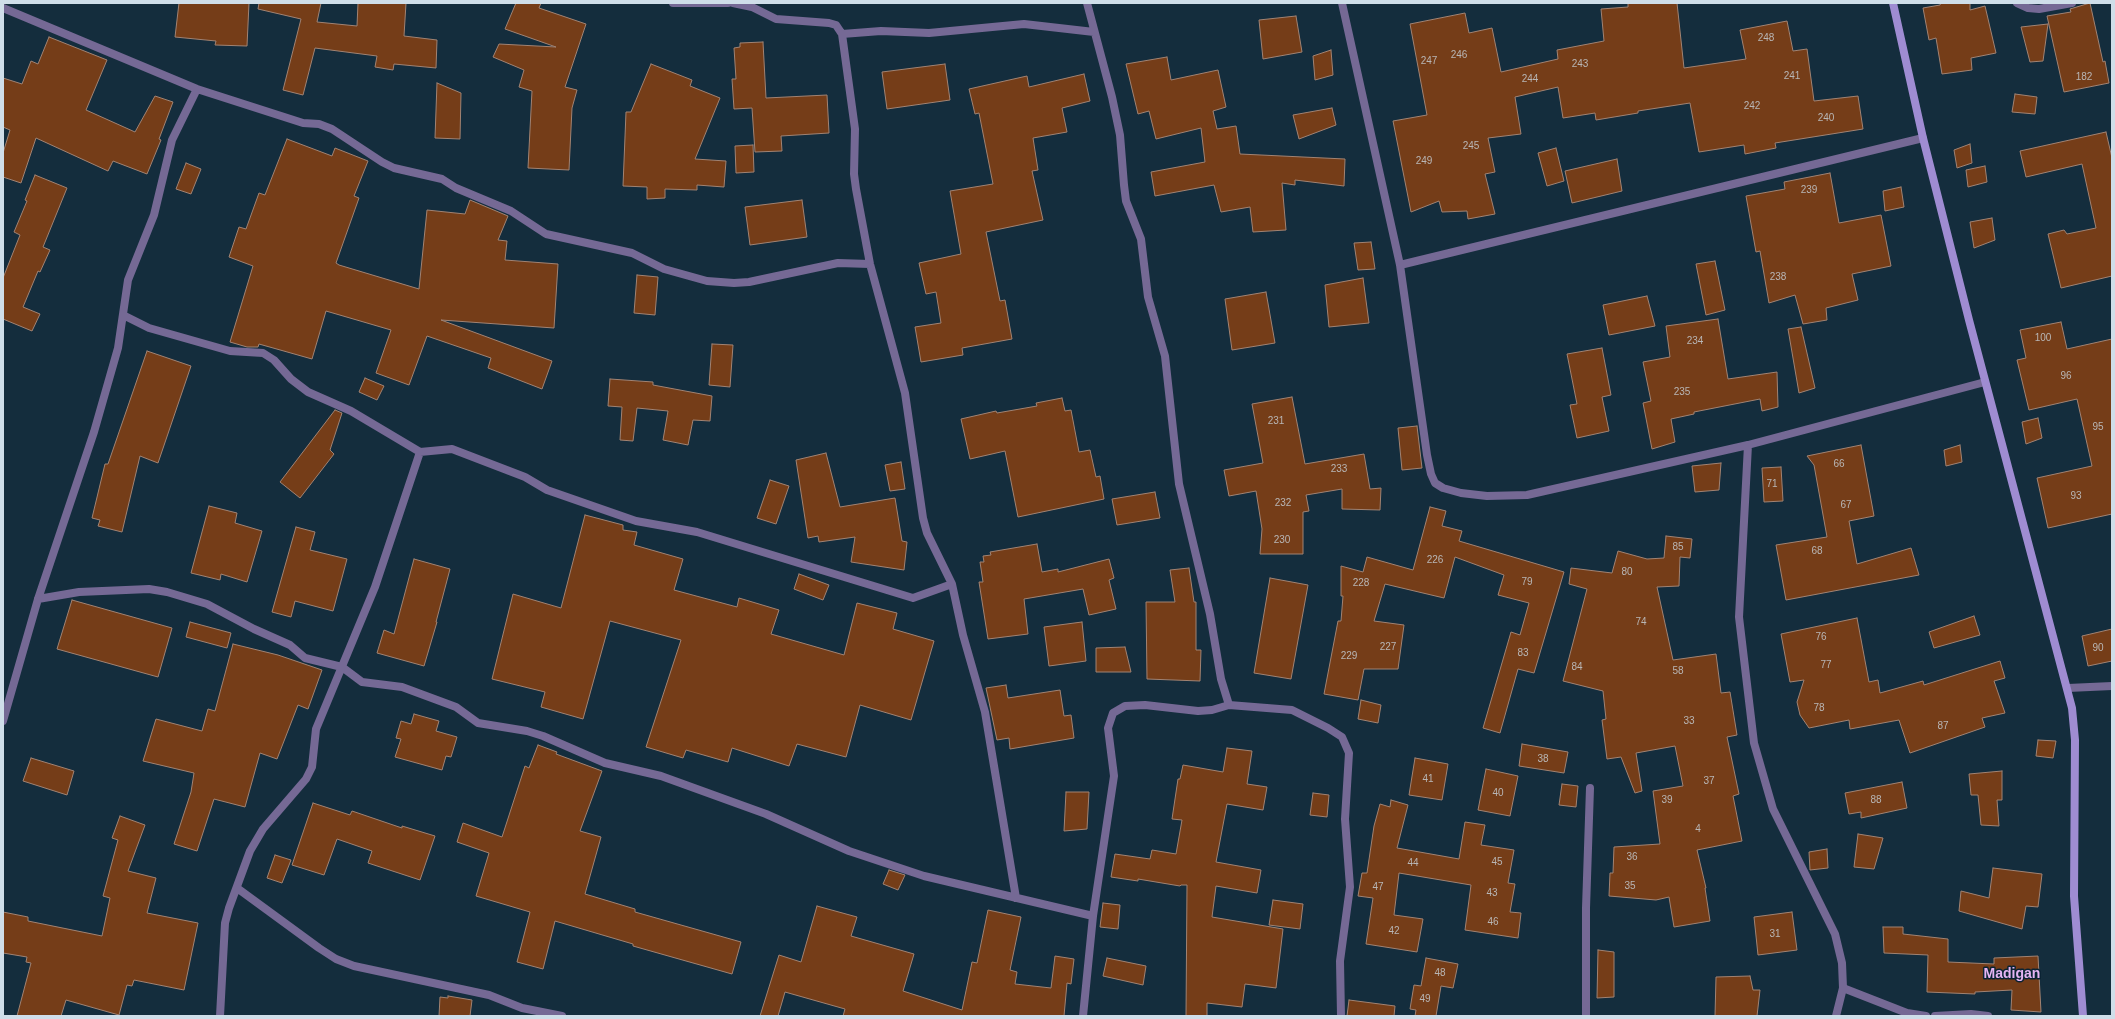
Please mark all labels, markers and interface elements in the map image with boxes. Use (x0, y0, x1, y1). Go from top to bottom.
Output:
house number: 248 (1758, 32, 1774, 44)
house number: 246 (1451, 49, 1467, 61)
house number: 247 (1421, 55, 1437, 67)
house number: 243 (1572, 58, 1588, 70)
house number: 241 (1784, 70, 1800, 82)
house number: 182 (2076, 71, 2092, 83)
house number: 244 (1522, 73, 1538, 85)
house number: 242 (1744, 100, 1760, 112)
house number: 240 (1818, 112, 1834, 124)
house number: 245 (1463, 140, 1479, 152)
house number: 249 (1416, 155, 1432, 167)
house number: 239 (1801, 184, 1817, 196)
house number: 238 (1770, 271, 1786, 283)
house number: 100 (2035, 332, 2051, 344)
house number: 234 (1687, 335, 1703, 347)
house number: 96 (2060, 370, 2072, 382)
house number: 235 (1674, 386, 1690, 398)
house number: 231 (1268, 415, 1284, 427)
house number: 95 (2092, 421, 2104, 433)
house number: 66 (1833, 458, 1845, 470)
house number: 233 (1331, 463, 1347, 475)
house number: 71 (1766, 478, 1778, 490)
house number: 93 (2070, 490, 2082, 502)
house number: 232 (1275, 497, 1291, 509)
house number: 67 (1840, 499, 1852, 511)
house number: 230 (1274, 534, 1290, 546)
house number: 85 (1672, 541, 1684, 553)
house number: 68 (1811, 545, 1823, 557)
house number: 226 (1427, 554, 1443, 566)
house number: 80 (1621, 566, 1633, 578)
house number: 79 (1521, 576, 1533, 588)
house number: 228 (1353, 577, 1369, 589)
house number: 74 (1635, 616, 1647, 628)
house number: 76 (1815, 631, 1827, 643)
house number: 227 (1380, 641, 1396, 653)
house number: 90 (2092, 642, 2104, 654)
house number: 83 (1517, 647, 1529, 659)
house number: 229 (1341, 650, 1357, 662)
house number: 77 (1820, 659, 1832, 671)
house number: 84 (1571, 661, 1583, 673)
house number: 58 (1672, 665, 1684, 677)
house number: 78 (1813, 702, 1825, 714)
house number: 33 (1683, 715, 1695, 727)
house number: 87 (1937, 720, 1949, 732)
house number: 38 (1537, 753, 1549, 765)
house number: 41 (1422, 773, 1434, 785)
house number: 37 (1703, 775, 1715, 787)
house number: 40 (1492, 787, 1504, 799)
house number: 39 (1661, 794, 1673, 806)
house number: 88 (1870, 794, 1882, 806)
house number: 4 (1695, 823, 1701, 835)
house number: 36 (1626, 851, 1638, 863)
house number: 45 (1491, 856, 1503, 868)
house number: 44 (1407, 857, 1419, 869)
house number: 35 (1624, 880, 1636, 892)
house number: 47 (1372, 881, 1384, 893)
house number: 43 (1486, 887, 1498, 899)
house number: 46 (1487, 916, 1499, 928)
house number: 42 (1388, 925, 1400, 937)
house number: 31 (1769, 928, 1781, 940)
district label: Madigan (1984, 966, 2040, 982)
house number: 48 (1434, 967, 1446, 979)
house number: 49 (1419, 993, 1431, 1005)

